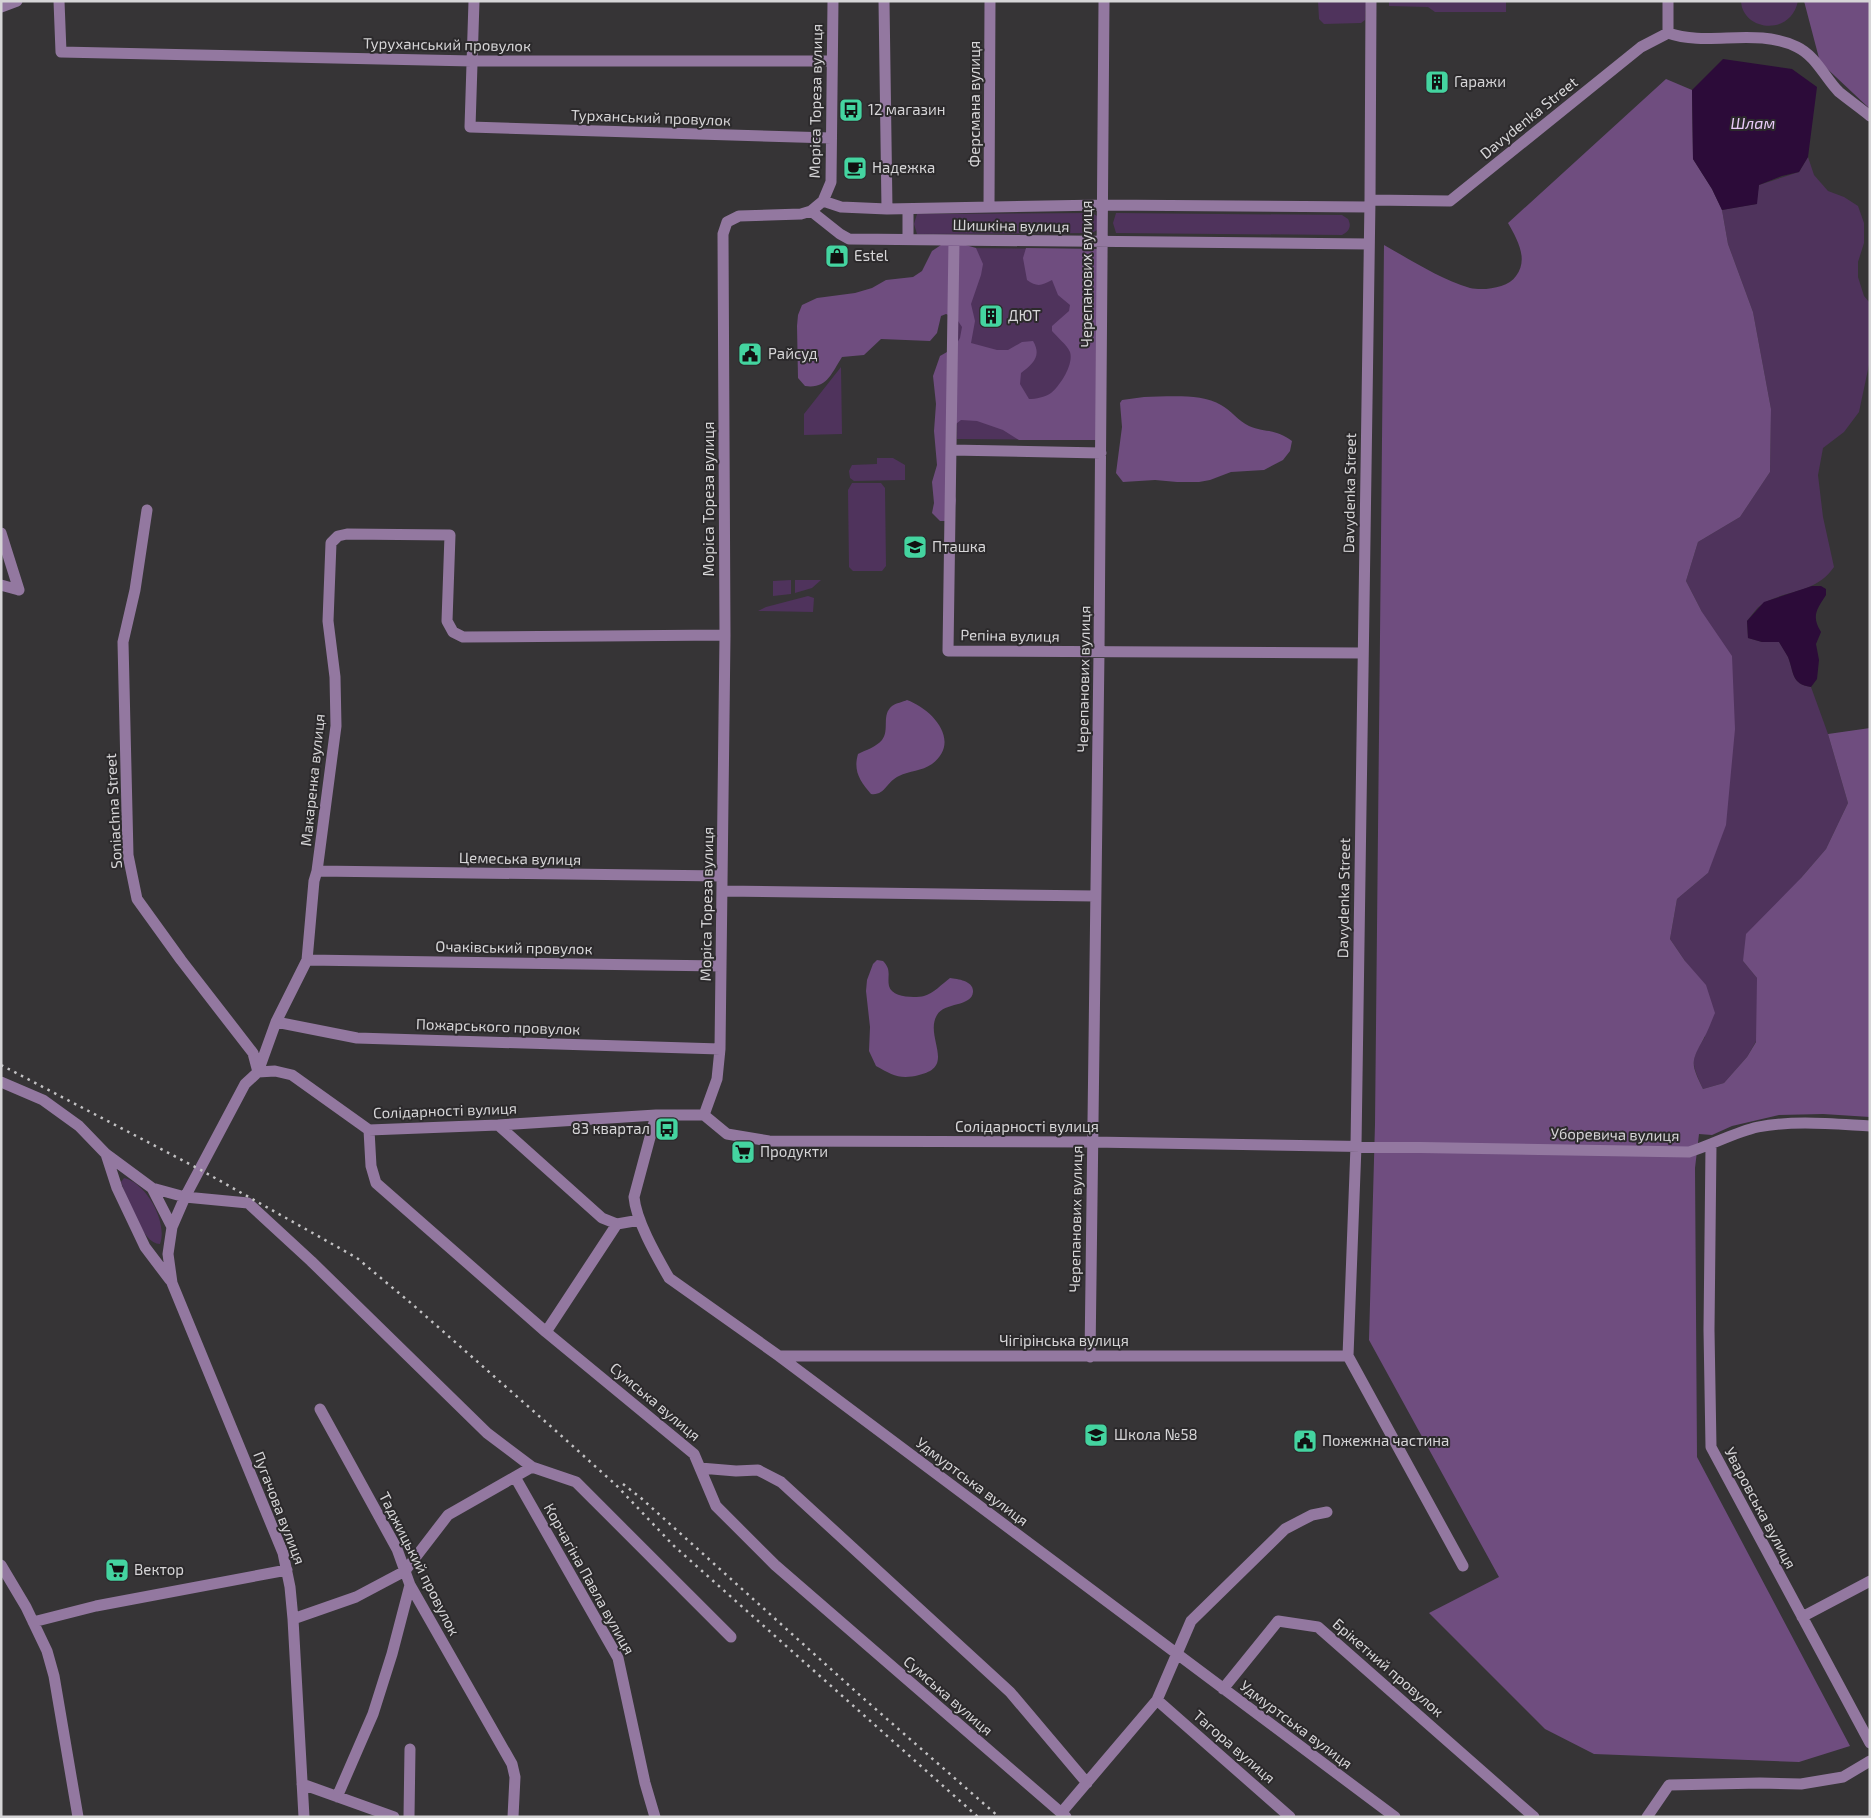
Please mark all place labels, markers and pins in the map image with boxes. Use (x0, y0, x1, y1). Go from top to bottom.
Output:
building icon: Гаражи (1424, 69, 1450, 95)
place label: Гаражи (1454, 72, 1506, 90)
bus stop icon: 12 магазин (838, 97, 864, 123)
place label: 12 магазин (868, 100, 945, 118)
cafe icon: Надежка (842, 155, 868, 181)
place label: Надежка (872, 158, 935, 176)
shop icon: Estel (824, 243, 850, 269)
place label: Estel (854, 246, 889, 264)
building icon: ДЮТ (978, 303, 1004, 329)
place label: ДЮТ (1008, 306, 1041, 324)
public building icon: Райсуд (737, 341, 763, 367)
place label: Райсуд (768, 344, 818, 363)
school or university icon: Пташка (902, 534, 928, 560)
place label: Пташка (932, 537, 986, 555)
bus stop icon: 83 квартал (654, 1116, 680, 1142)
place label: 83 квартал (572, 1119, 650, 1137)
supermarket icon: Продукти (730, 1139, 756, 1165)
place label: Продукти (760, 1142, 828, 1161)
school or university icon: Школа №58 (1083, 1422, 1109, 1448)
place label: Школа №58 (1114, 1425, 1198, 1443)
public building icon: Пожежна частина (1292, 1428, 1318, 1454)
place label: Пожежна частина (1322, 1431, 1449, 1449)
supermarket icon: Вектор (104, 1557, 130, 1583)
place label: Вектор (134, 1560, 184, 1578)

